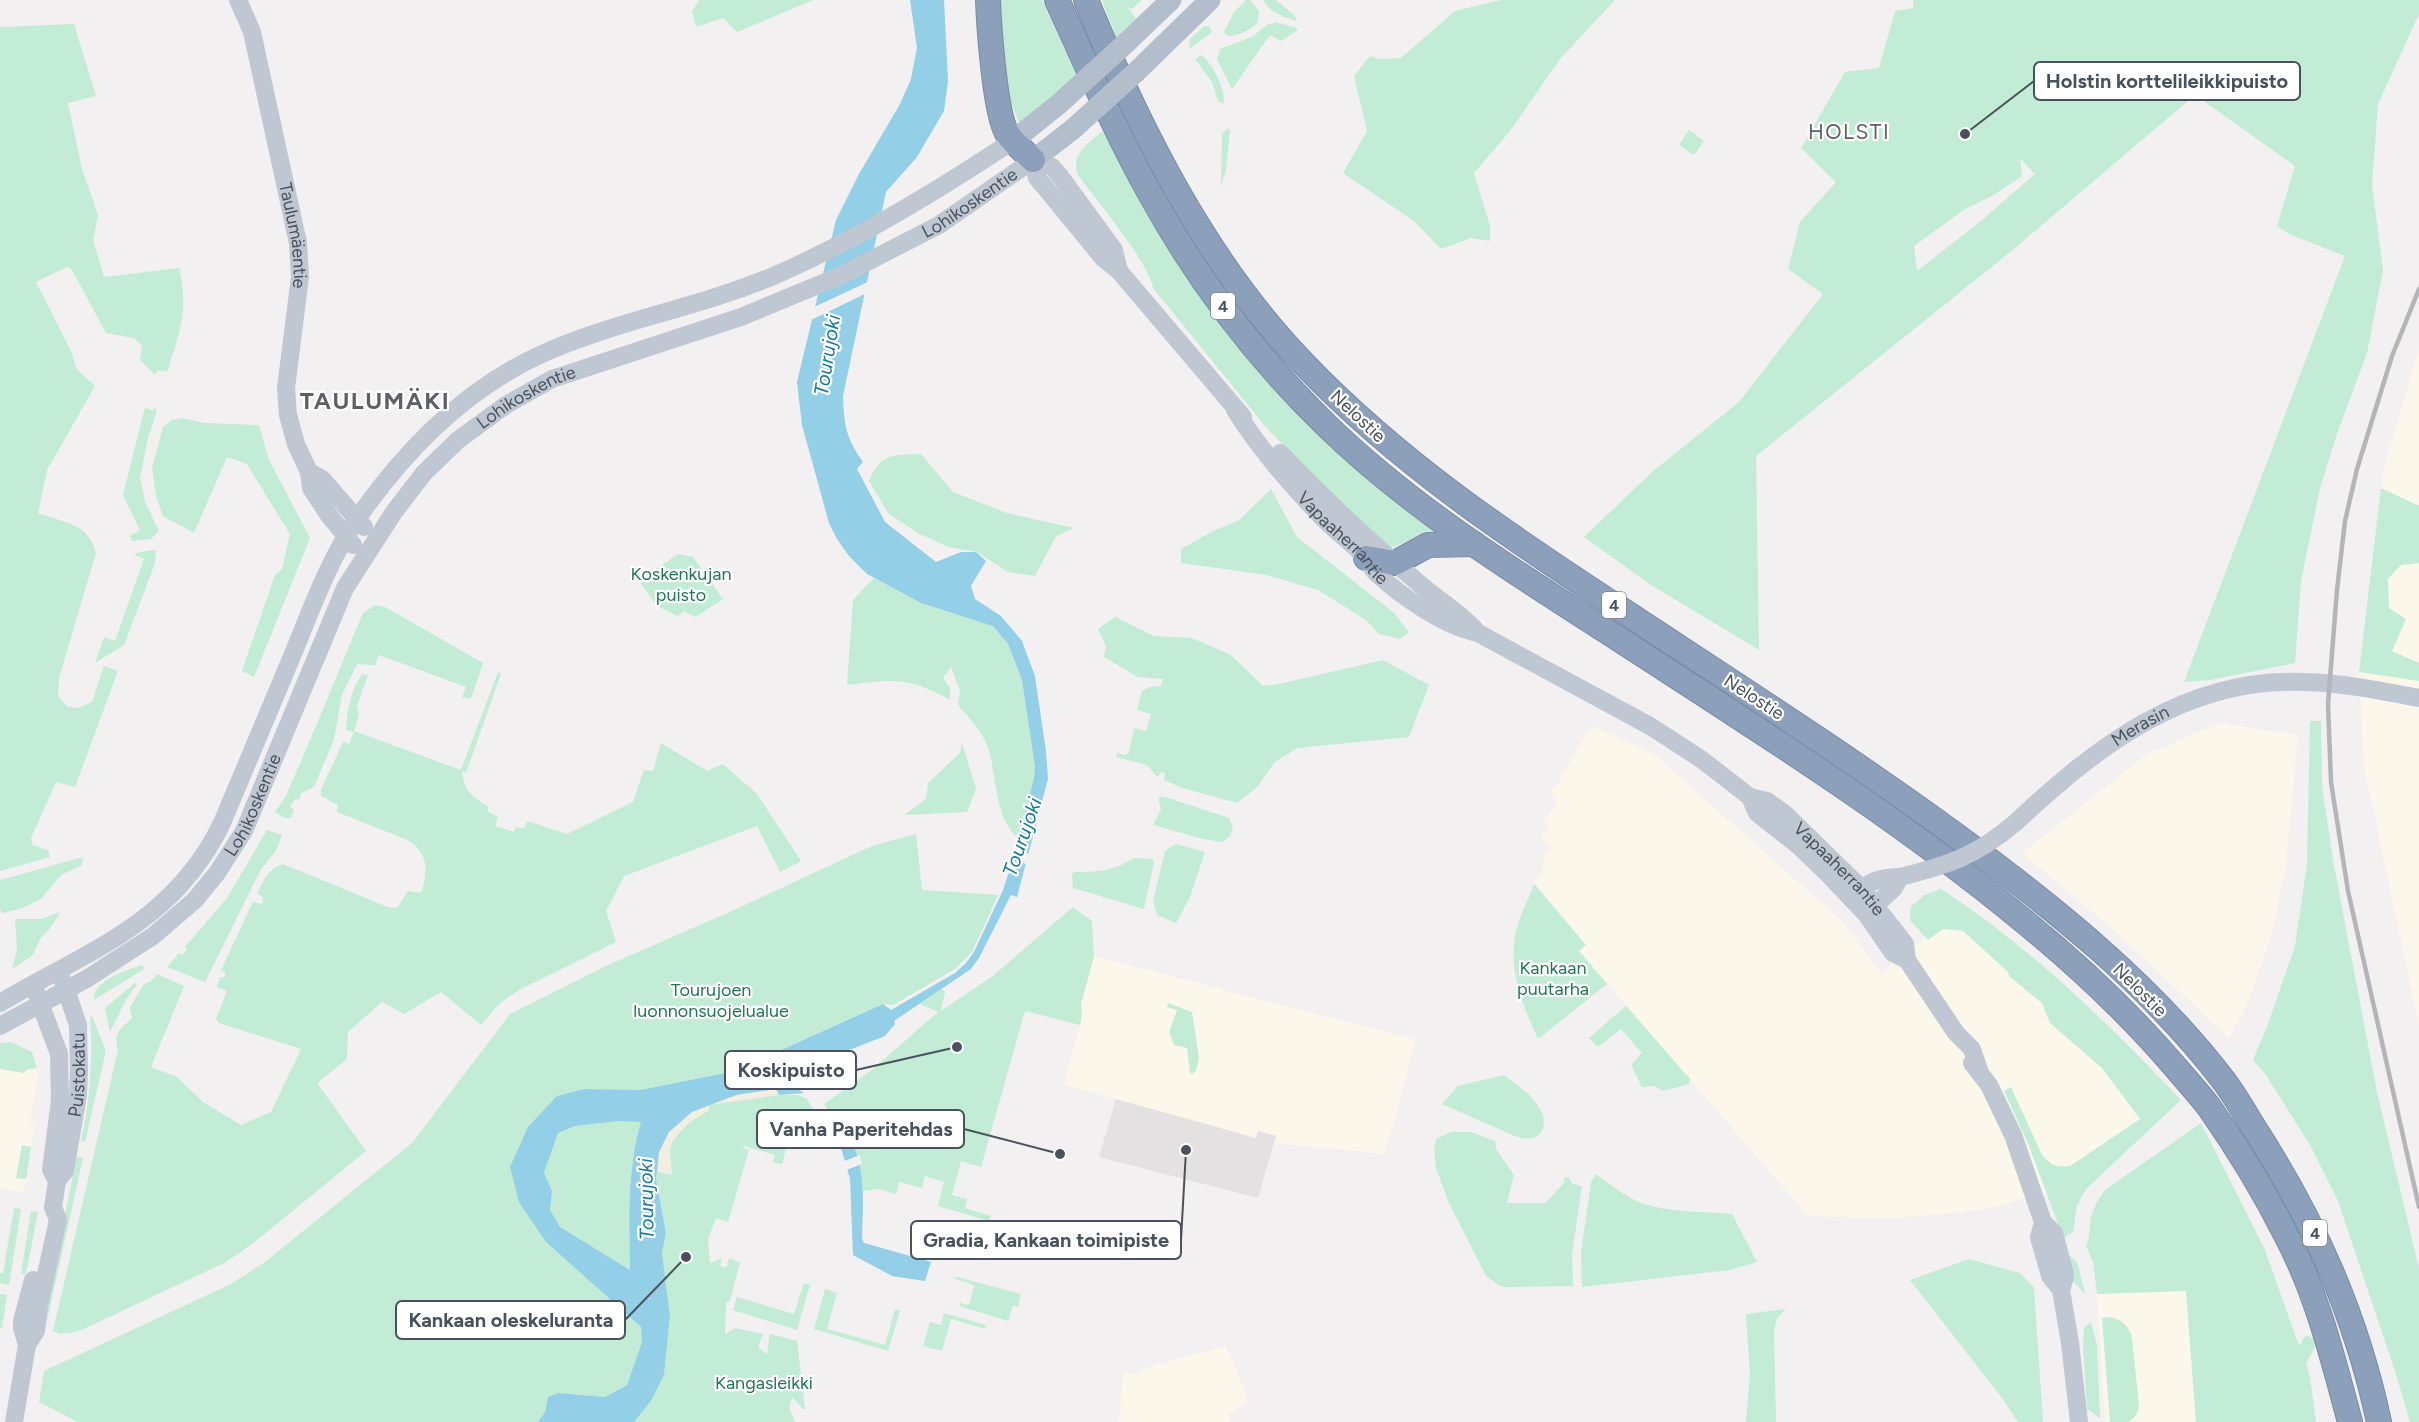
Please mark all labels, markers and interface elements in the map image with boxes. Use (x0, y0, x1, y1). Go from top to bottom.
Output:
callout: Holstin korttelileikkipuisto (2034, 62, 2300, 100)
text: Holstin korttelileikkipuisto (2046, 69, 2289, 93)
district label: HOLSTI (1808, 119, 1890, 144)
street label: Lohikoskentie (918, 163, 1022, 243)
street label: Taulumäentie (274, 181, 311, 290)
road number: 4 (1211, 293, 1235, 319)
water label: Tourujoki (809, 312, 845, 397)
street label: Lohikoskentie (472, 361, 579, 434)
street label: Nelostie (1326, 385, 1390, 447)
district label: TAULUMÄKI (300, 386, 450, 415)
street label: Vapaaherrantie (1292, 487, 1393, 590)
park label: Koskenkujan puisto (631, 563, 731, 606)
road number: 4 (1602, 592, 1626, 618)
street label: Nelostie (1720, 669, 1788, 725)
street label: Merasin (2107, 701, 2173, 751)
street label: Lohikoskentie (220, 750, 286, 861)
water label: Tourujoki (997, 794, 1047, 880)
street label: Vapaaherrantie (1789, 817, 1890, 920)
park label: Kankaan puutarha (1517, 957, 1589, 1000)
street label: Nelostie (2108, 958, 2172, 1022)
park label: Tourujoen luonnonsuojelualue (633, 979, 789, 1022)
street label: Puistokatu (63, 1032, 90, 1119)
callout: Koskipuisto (725, 1051, 856, 1089)
text: Koskipuisto (737, 1058, 845, 1082)
callout: Vanha Paperitehdas (757, 1110, 964, 1148)
text: Vanha Paperitehdas (769, 1117, 953, 1141)
water label: Tourujoki (633, 1158, 659, 1240)
road number: 4 (2303, 1220, 2327, 1246)
callout: Gradia, Kankaan toimipiste (911, 1221, 1181, 1259)
text: Gradia, Kankaan toimipiste (923, 1228, 1169, 1252)
callout: Kankaan oleskeluranta (396, 1301, 625, 1339)
text: Kankaan oleskeluranta (408, 1308, 614, 1332)
park label: Kangasleikki (715, 1372, 813, 1394)

